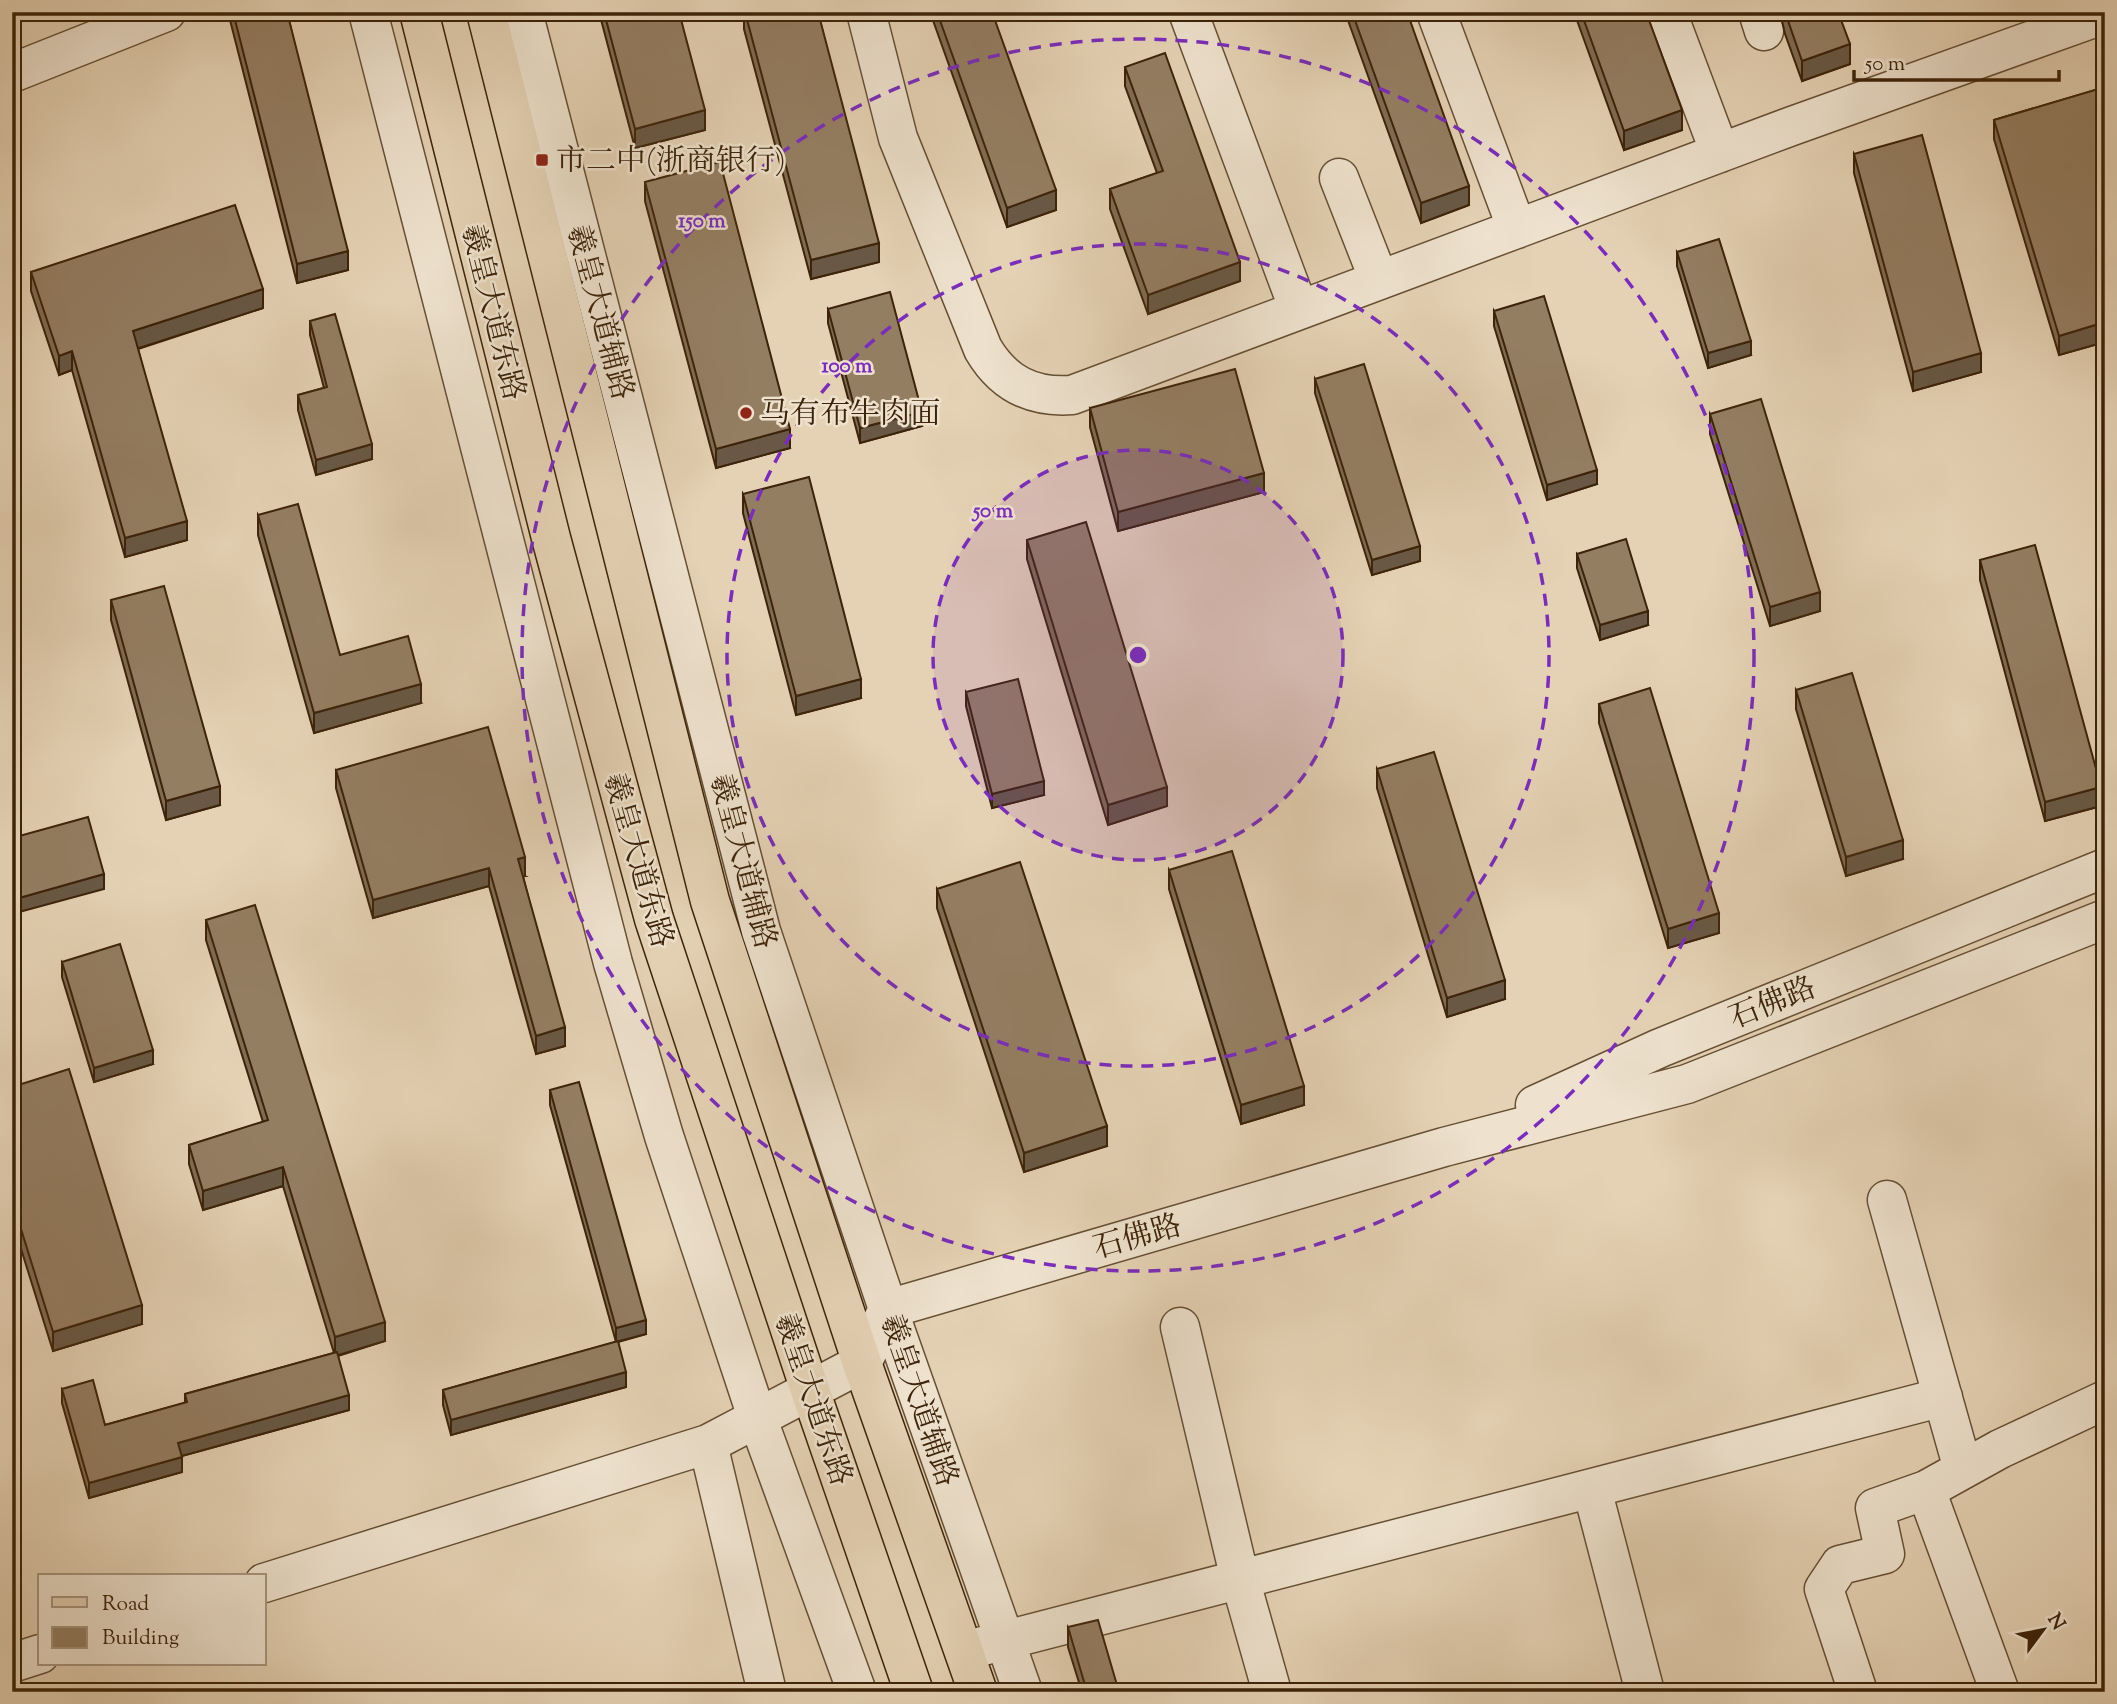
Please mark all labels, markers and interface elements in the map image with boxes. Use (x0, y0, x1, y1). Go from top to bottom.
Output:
scale bar (1854, 38, 2059, 82)
text: 50 m (1864, 50, 1905, 80)
place label: 市二中(浙商银行) (556, 141, 786, 184)
marker: 市二中(浙商银行) (534, 152, 550, 168)
text: 150 m (678, 207, 726, 237)
street label: 羲皇大道东路 (449, 220, 534, 405)
street label: 羲皇大道辅路 (555, 220, 643, 405)
text: 100 m (822, 352, 873, 382)
place label: 马有布牛肉面 (760, 394, 940, 437)
marker: 马有布牛肉面 (738, 405, 754, 421)
text: 50 m (971, 497, 1014, 527)
centre of rings (1126, 643, 1150, 667)
street label: 羲皇大道东路 (591, 768, 682, 953)
street label: 羲皇大道辅路 (698, 769, 786, 954)
street label: 石佛路 (1723, 968, 1823, 1041)
street label: 石佛路 (1089, 1205, 1187, 1271)
street label: 羲皇大道东路 (762, 1308, 861, 1492)
street label: 羲皇大道辅路 (868, 1309, 967, 1493)
legend (38, 1574, 266, 1666)
text: Road (102, 1590, 149, 1620)
north arrow (2008, 1596, 2078, 1666)
text: N (2040, 1609, 2071, 1636)
text: Building (102, 1624, 179, 1654)

